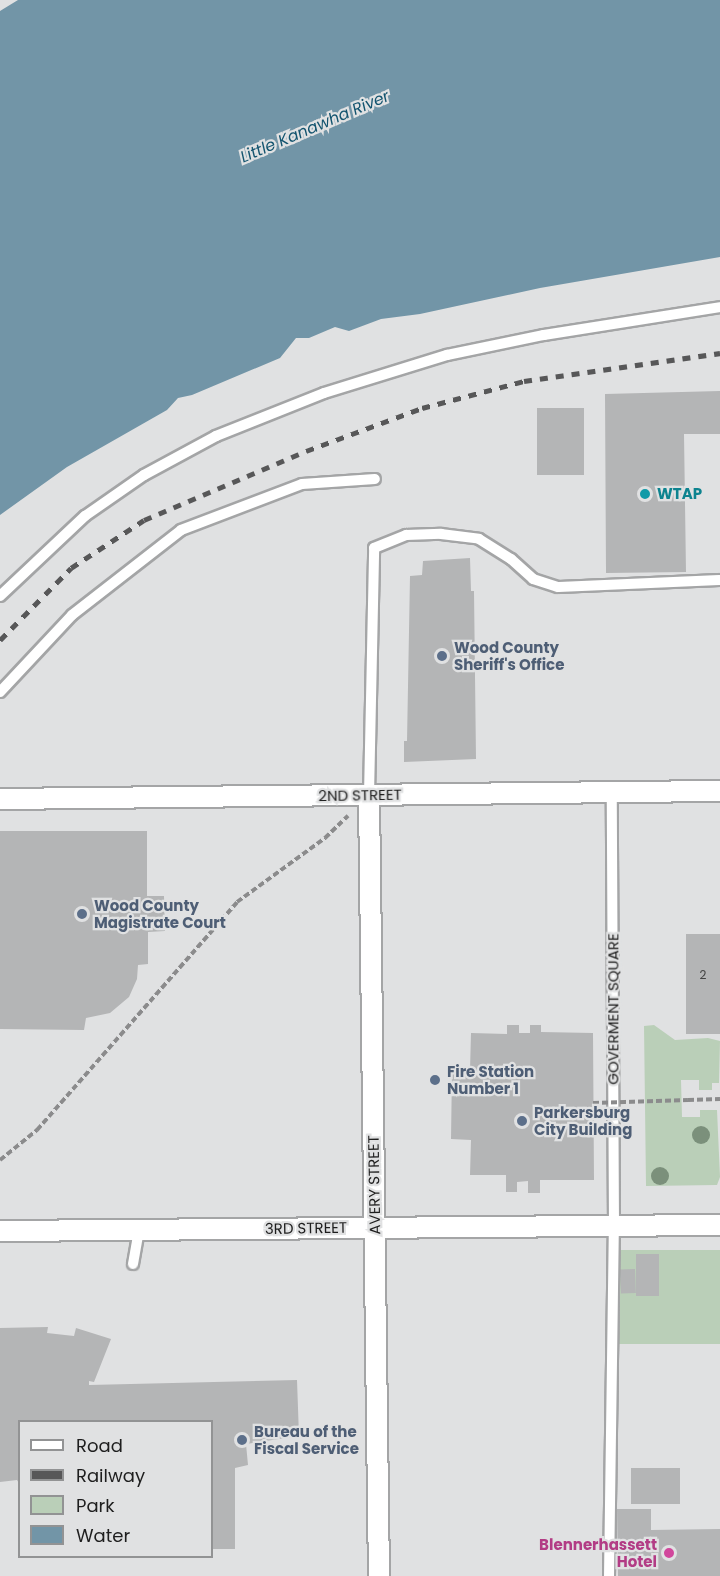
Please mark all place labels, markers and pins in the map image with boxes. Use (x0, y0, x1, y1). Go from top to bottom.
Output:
place label: WTAP (657, 485, 702, 503)
marker: WTAP (638, 487, 652, 501)
place label: Wood County Sheriff's Office (454, 638, 564, 673)
marker: Wood County Sheriff's Office (435, 649, 449, 663)
place label: Wood County Magistrate Court (94, 896, 226, 931)
marker: Wood County Magistrate Court (75, 907, 89, 921)
place label: Fire Station Number 1 (447, 1062, 534, 1097)
marker: Fire Station Number 1 (428, 1073, 442, 1087)
place label: Parkersburg City Building (534, 1103, 632, 1138)
marker: Parkersburg City Building (515, 1114, 529, 1128)
place label: Bureau of the Fiscal Service (254, 1422, 359, 1457)
marker: Bureau of the Fiscal Service (235, 1433, 249, 1447)
place label: Blennerhassett Hotel (539, 1535, 657, 1570)
marker: Blennerhassett Hotel (662, 1546, 676, 1560)

